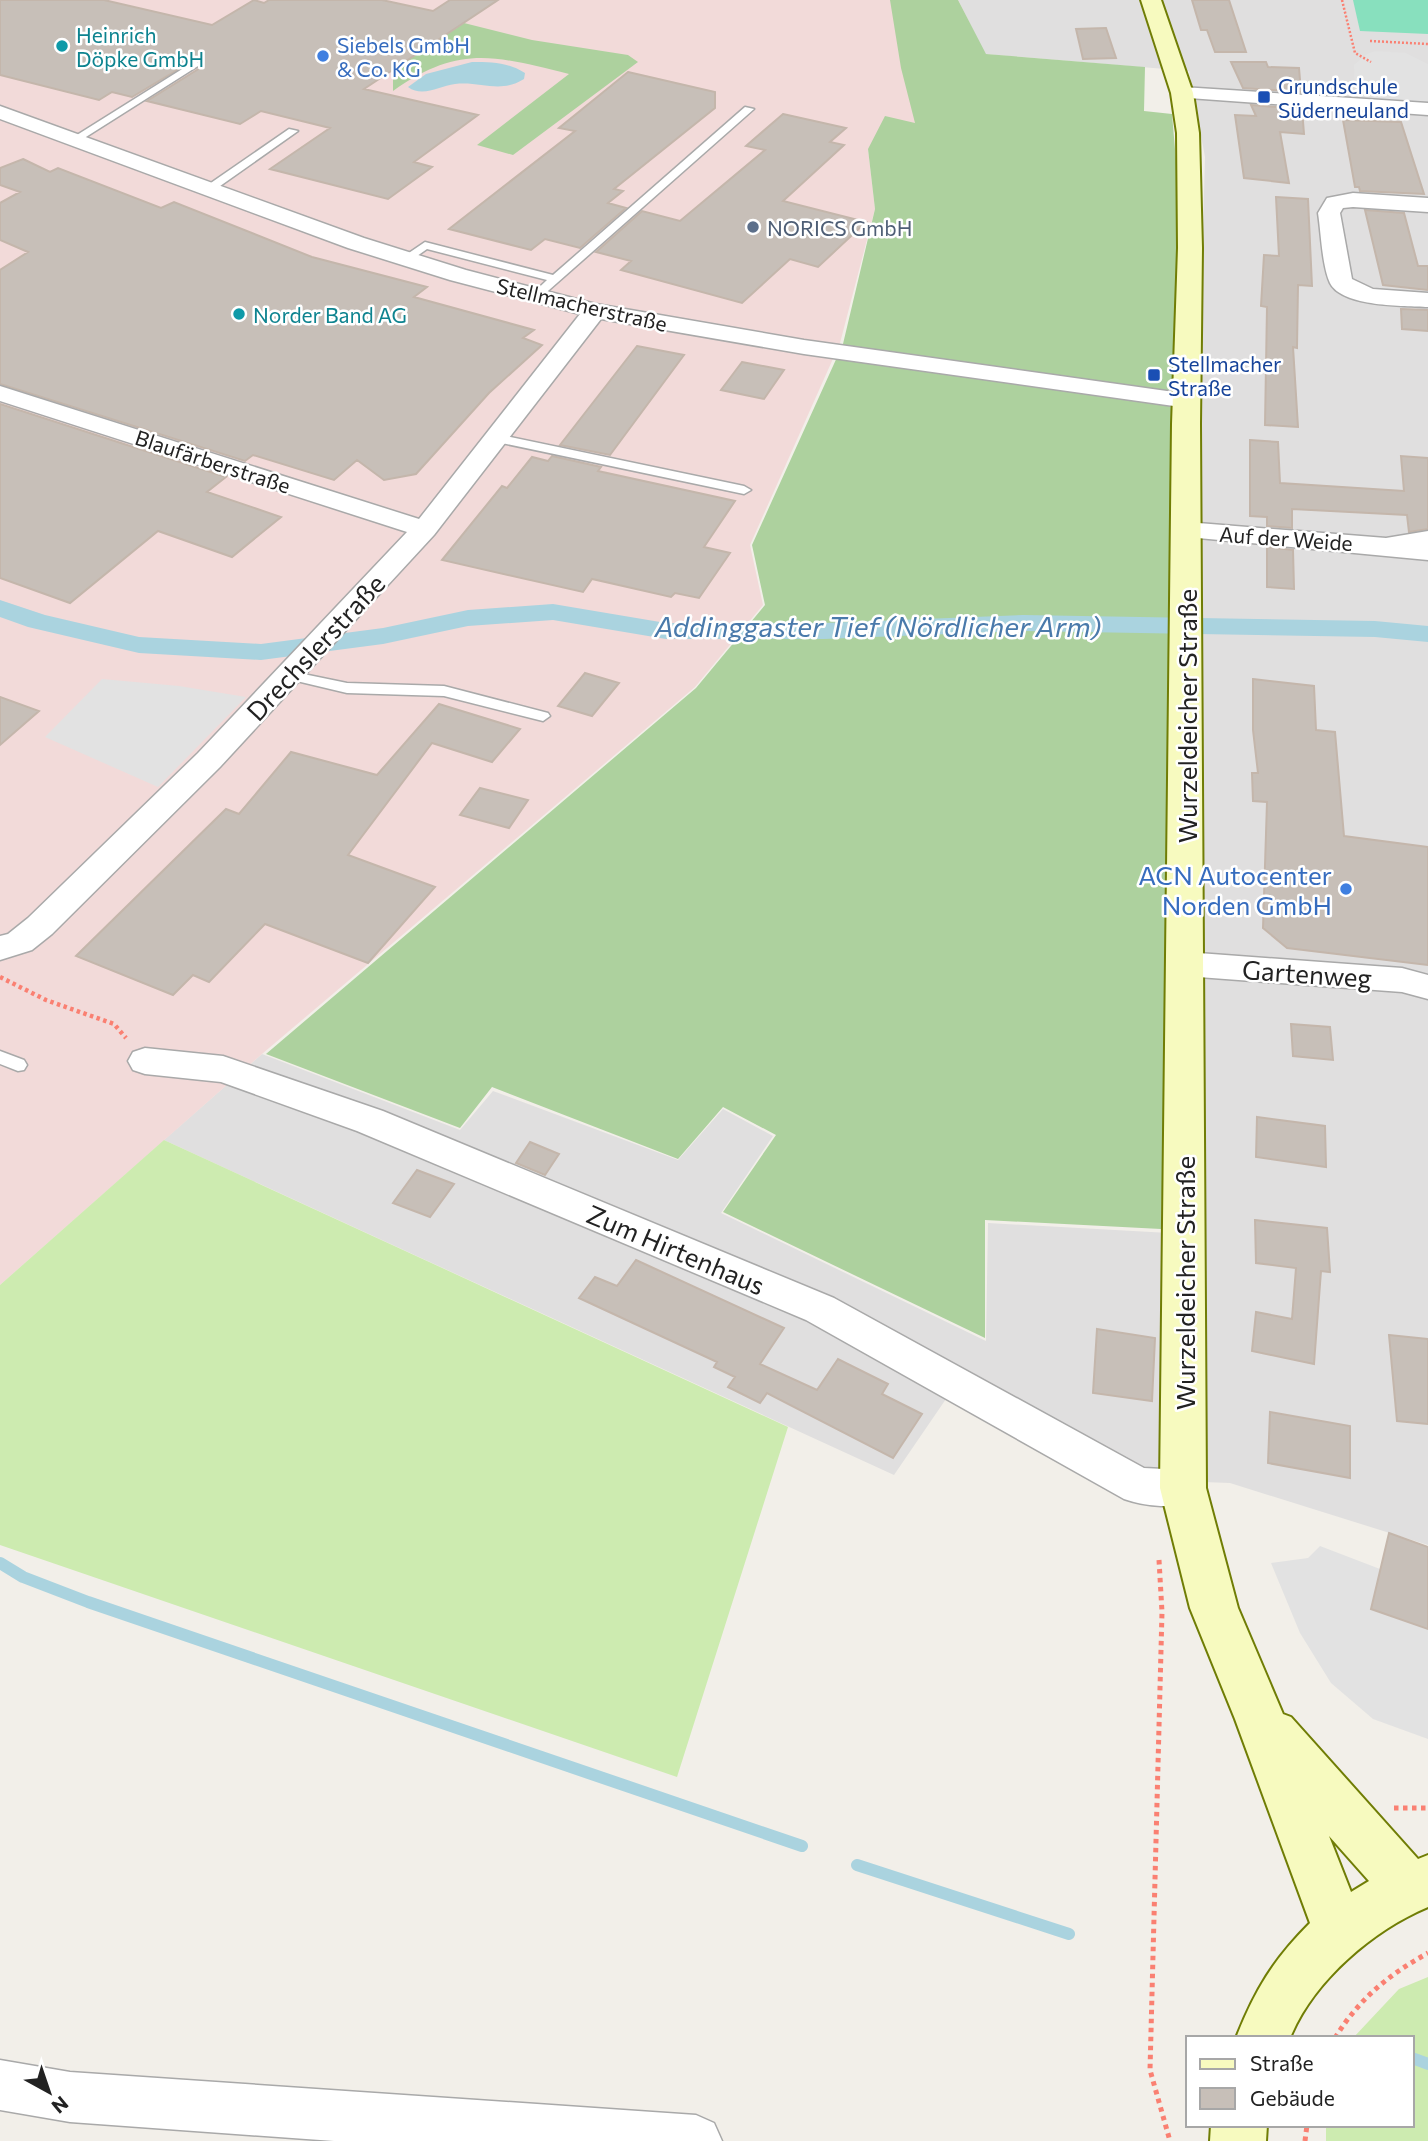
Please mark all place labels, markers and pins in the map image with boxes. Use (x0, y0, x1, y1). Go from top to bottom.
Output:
place label: Heinrich Döpke GmbH (76, 22, 204, 71)
place label: Siebels GmbH & Co. KG (337, 32, 470, 81)
marker: Heinrich Döpke GmbH (54, 38, 70, 54)
marker: Siebels GmbH & Co. KG (315, 48, 331, 64)
place label: Grundschule Süderneuland (1278, 73, 1409, 122)
marker: Grundschule Süderneuland (1256, 89, 1272, 105)
place label: NORICS GmbH (767, 215, 913, 240)
marker: NORICS GmbH (745, 219, 761, 235)
place label: Norder Band AG (253, 302, 407, 327)
marker: Norder Band AG (231, 306, 247, 322)
place label: Stellmacher Straße (1168, 351, 1282, 400)
marker: Stellmacher Straße (1146, 367, 1162, 383)
place label: ACN Autocenter Norden GmbH (1138, 859, 1332, 920)
marker: ACN Autocenter Norden GmbH (1338, 881, 1354, 897)

